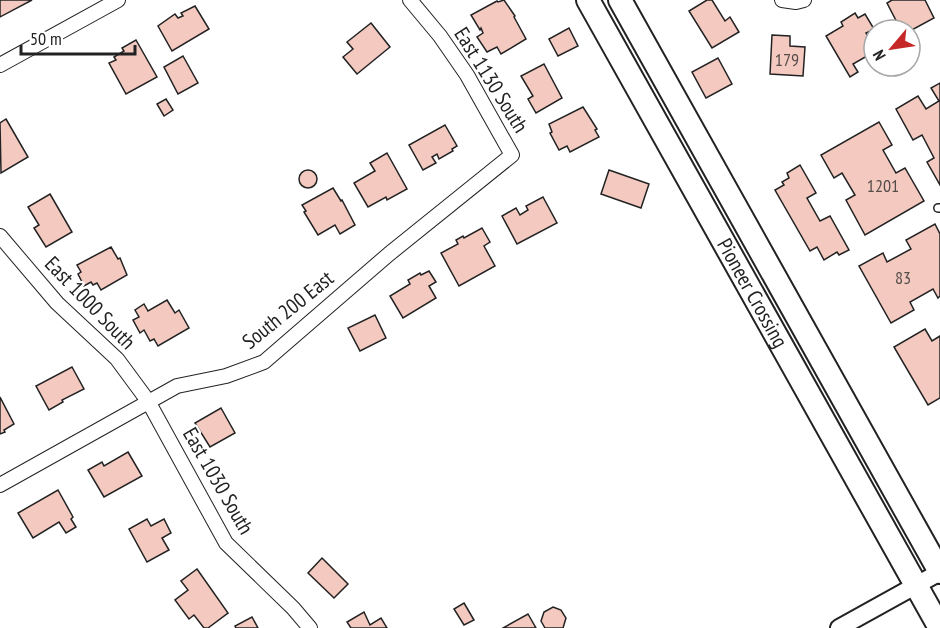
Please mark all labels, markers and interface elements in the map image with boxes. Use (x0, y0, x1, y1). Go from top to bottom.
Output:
scale bar (21, 18, 135, 56)
north arrow (862, 18, 922, 78)
street label: East 1130 South (448, 22, 534, 137)
text: 50 m (30, 27, 62, 50)
text: N (868, 47, 890, 64)
house number: 179 (775, 48, 799, 71)
house number: 1201 (867, 174, 899, 197)
street label: Pioneer Crossing (711, 233, 794, 352)
street label: East 1000 South (39, 250, 141, 355)
street label: South 200 East (237, 264, 339, 355)
house number: 83 (895, 266, 911, 289)
street label: East 1030 South (177, 422, 260, 539)

